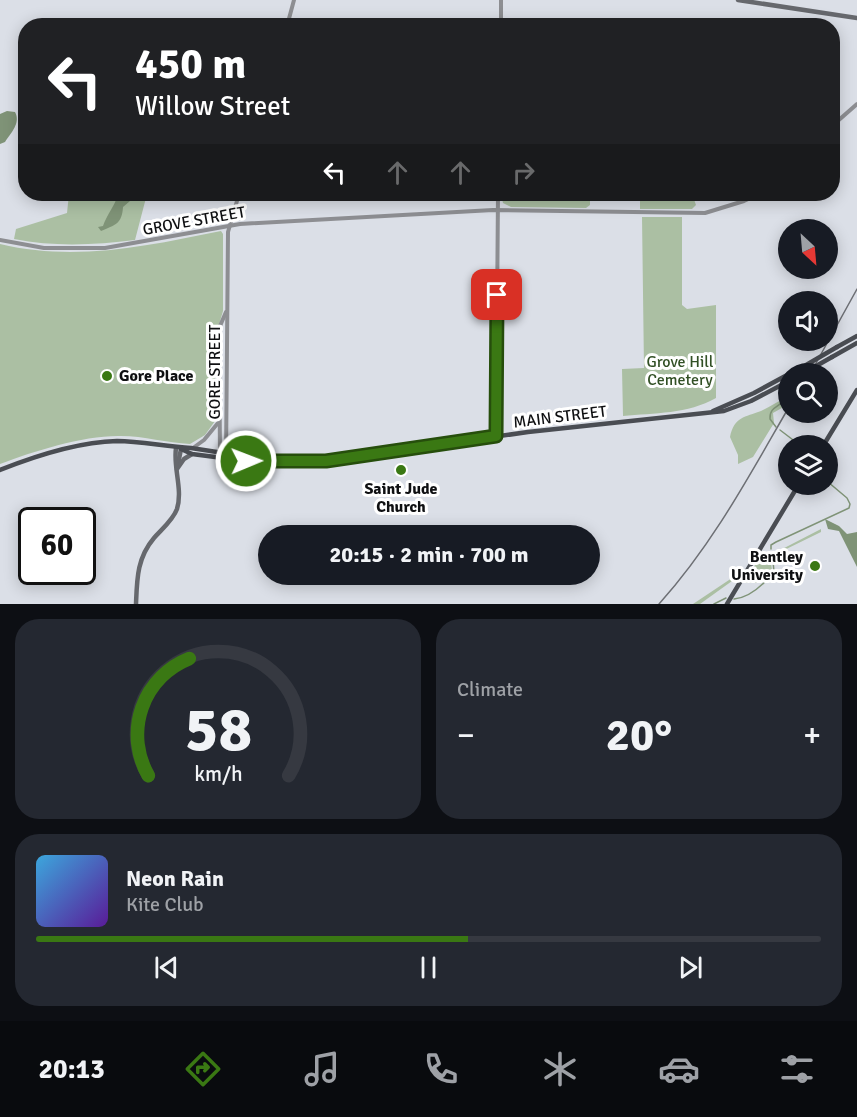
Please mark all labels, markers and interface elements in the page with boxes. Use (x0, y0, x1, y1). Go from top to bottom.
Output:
text: 450 m (135, 39, 246, 90)
icon: left (36, 42, 114, 120)
text: Willow Street (135, 90, 290, 123)
icon: left (318, 156, 351, 189)
icon: ahead (381, 156, 414, 189)
icon: ahead (444, 156, 477, 189)
icon: right (507, 156, 540, 189)
street label: GROVE STREET (141, 202, 247, 240)
north arrow (778, 219, 838, 279)
map controls (778, 219, 838, 495)
pin (471, 269, 522, 320)
icon: arrive (480, 278, 513, 311)
button: sound (778, 291, 838, 351)
street label: GORE STREET (205, 324, 225, 419)
park label: Grove Hill Cemetery (647, 352, 714, 390)
button: search (778, 363, 838, 423)
place label: Gore Place (119, 366, 193, 386)
marker: Gore Place (100, 369, 114, 383)
street label: MAIN STREET (512, 401, 608, 433)
position arrow (214, 429, 278, 493)
button: layers (778, 435, 838, 495)
marker: Saint Jude Church (394, 463, 408, 477)
place label: Saint Jude Church (364, 479, 438, 517)
speed limit sign: 60 (18, 507, 96, 585)
text: 20:15 · 2 min · 700 m (329, 541, 529, 568)
place label: Bentley University (731, 547, 803, 585)
marker: Bentley University (808, 559, 822, 573)
text: Climate (457, 677, 523, 702)
text: 58 (184, 691, 252, 768)
text: 20° (606, 708, 672, 763)
text: − (457, 715, 475, 756)
text: + (803, 715, 821, 756)
text: km/h (194, 761, 242, 787)
text: Neon Rain (126, 865, 224, 892)
text: Kite Club (126, 892, 204, 917)
icon: previous (150, 951, 183, 984)
icon: pause (412, 951, 445, 984)
icon: next (674, 951, 707, 984)
icon: directions (182, 1048, 224, 1090)
icon: music (301, 1048, 343, 1090)
icon: phone (420, 1048, 462, 1090)
icon: climate (539, 1048, 581, 1090)
icon: car (658, 1048, 700, 1090)
icon: filters (776, 1048, 818, 1090)
text: 20:13 (38, 1053, 105, 1086)

